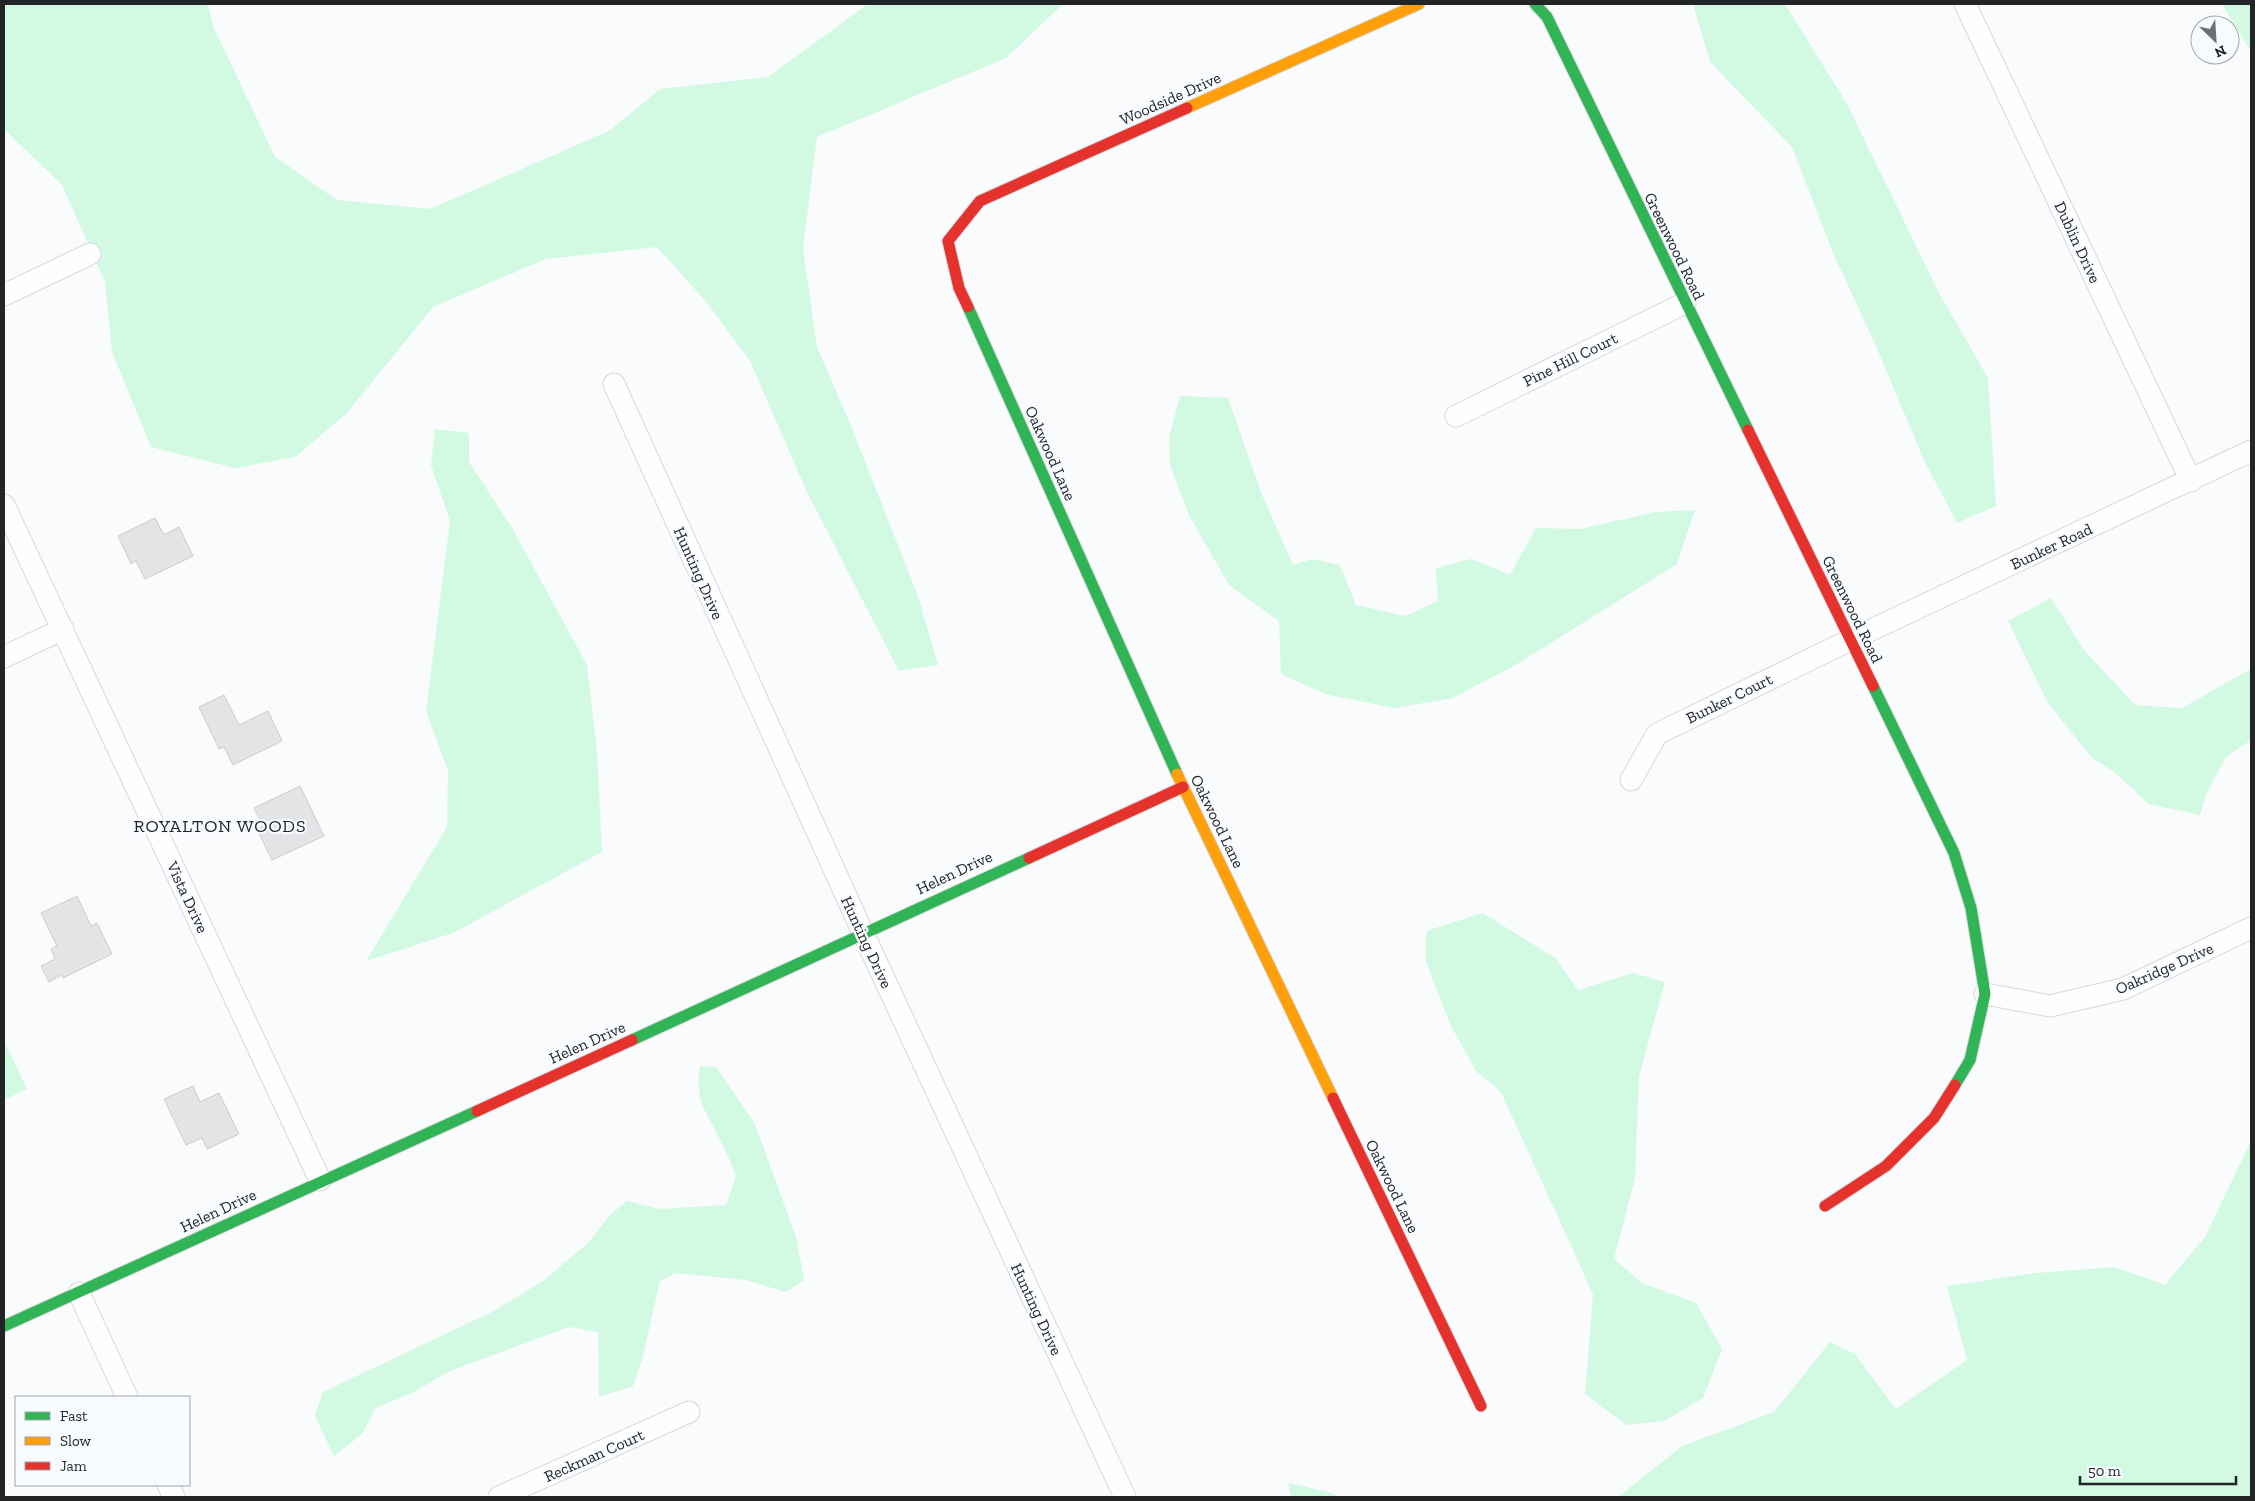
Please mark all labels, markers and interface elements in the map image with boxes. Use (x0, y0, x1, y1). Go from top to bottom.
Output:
north arrow (2190, 15, 2240, 65)
text: N (2212, 41, 2229, 61)
street label: Woodside Drive (1117, 68, 1224, 129)
street label: Greenwood Road (1640, 189, 1709, 303)
street label: Dublin Drive (2050, 198, 2105, 286)
street label: Pine Hill Court (1520, 328, 1621, 391)
street label: Oakwood Lane (1021, 403, 1080, 504)
street label: Bunker Road (2007, 519, 2095, 574)
street label: Hunting Drive (670, 524, 727, 623)
street label: Greenwood Road (1818, 552, 1887, 666)
street label: Bunker Court (1683, 669, 1776, 728)
street label: Oakwood Lane (1187, 771, 1248, 871)
district label: ROYALTON WOODS (133, 815, 307, 837)
street label: Helen Drive (913, 847, 995, 898)
street label: Vista Drive (162, 858, 212, 936)
street label: Hunting Drive (837, 893, 896, 991)
street label: Oakridge Drive (2112, 938, 2216, 999)
street label: Helen Drive (546, 1017, 628, 1068)
street label: Oakwood Lane (1362, 1136, 1423, 1236)
street label: Helen Drive (177, 1185, 259, 1236)
street label: Hunting Drive (1007, 1260, 1066, 1358)
legend (15, 1396, 190, 1486)
text: Fast (60, 1407, 88, 1425)
street label: Reckman Court (541, 1425, 647, 1486)
text: Slow (60, 1432, 92, 1450)
scale bar (2080, 1454, 2236, 1486)
text: Jam (60, 1457, 87, 1475)
text: 50 m (2088, 1462, 2121, 1480)

